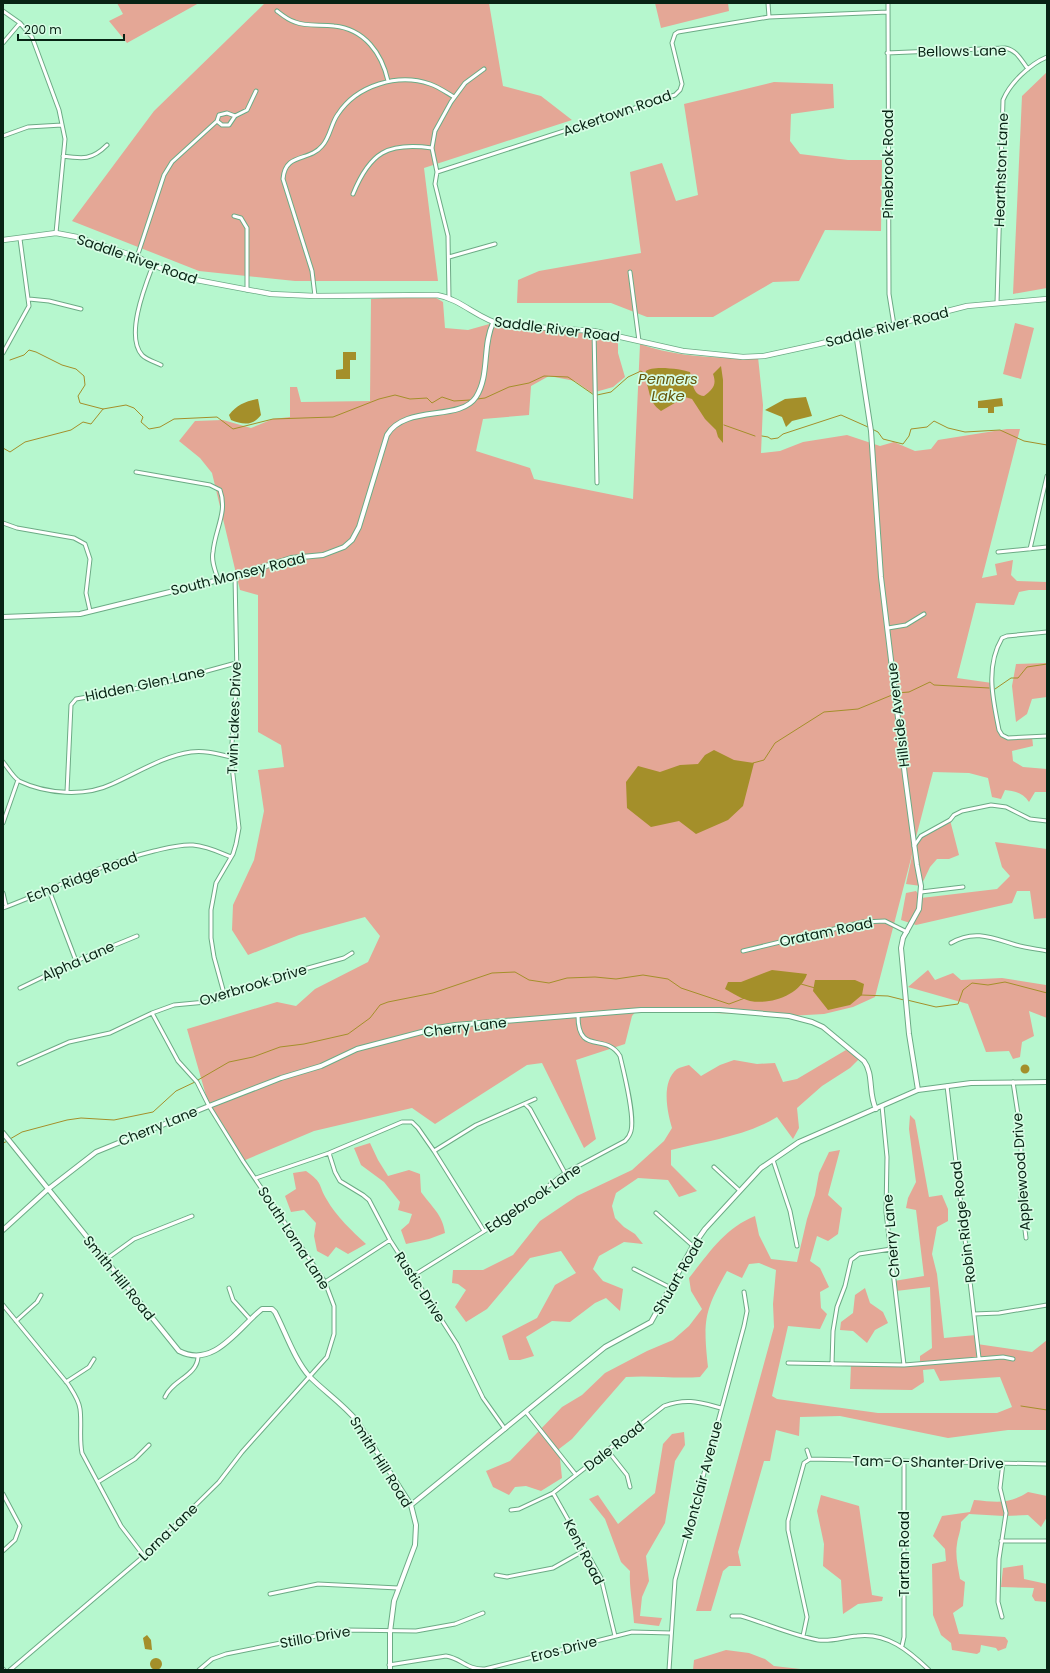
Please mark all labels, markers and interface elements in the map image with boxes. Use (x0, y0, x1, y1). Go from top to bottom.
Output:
scale bar (18, 16, 124, 42)
text: 200 m (24, 21, 62, 38)
street label: Bellows Lane (917, 40, 1007, 62)
street label: Ackertown Road (560, 85, 674, 141)
street label: Pinebrook Road (878, 109, 898, 219)
street label: Hearthston Lane (989, 112, 1013, 227)
street label: Saddle River Road (74, 229, 200, 289)
street label: Saddle River Road (823, 302, 951, 352)
street label: Saddle River Road (493, 311, 621, 347)
water label: Penners Lake (638, 368, 698, 406)
street label: South Monsey Road (169, 548, 307, 600)
street label: Hidden Glen Lane (83, 661, 207, 706)
street label: Twin Lakes Drive (222, 661, 246, 775)
street label: Hillside Avenue (882, 661, 914, 768)
street label: Echo Ridge Road (24, 847, 140, 907)
street label: Oratam Road (778, 912, 874, 952)
street label: Alpha Lane (38, 936, 118, 986)
street label: Overbrook Drive (197, 959, 309, 1011)
street label: Cherry Lane (422, 1012, 508, 1042)
street label: Cherry Lane (115, 1101, 201, 1151)
street label: Applewood Drive (1007, 1112, 1035, 1232)
street label: Edgebrook Lane (481, 1158, 585, 1237)
street label: Robin Ridge Road (946, 1160, 980, 1284)
street label: South Lorna Lane (253, 1182, 335, 1294)
street label: Cherry Lane (877, 1193, 905, 1279)
street label: Smith Hill Road (78, 1231, 160, 1325)
street label: Shuart Road (648, 1234, 708, 1318)
street label: Rustic Drive (390, 1248, 451, 1327)
street label: Smith Hill Road (345, 1413, 417, 1511)
street label: Dale Road (580, 1416, 648, 1476)
street label: Montclair Avenue (677, 1418, 727, 1541)
street label: Tam-O-Shanter Drive (852, 1451, 1004, 1473)
street label: Lorna Lane (134, 1498, 202, 1565)
street label: Tartan Road (894, 1511, 914, 1597)
street label: Kent Road (559, 1516, 609, 1588)
street label: Stillo Drive (278, 1621, 352, 1653)
street label: Eros Drive (529, 1631, 599, 1667)

